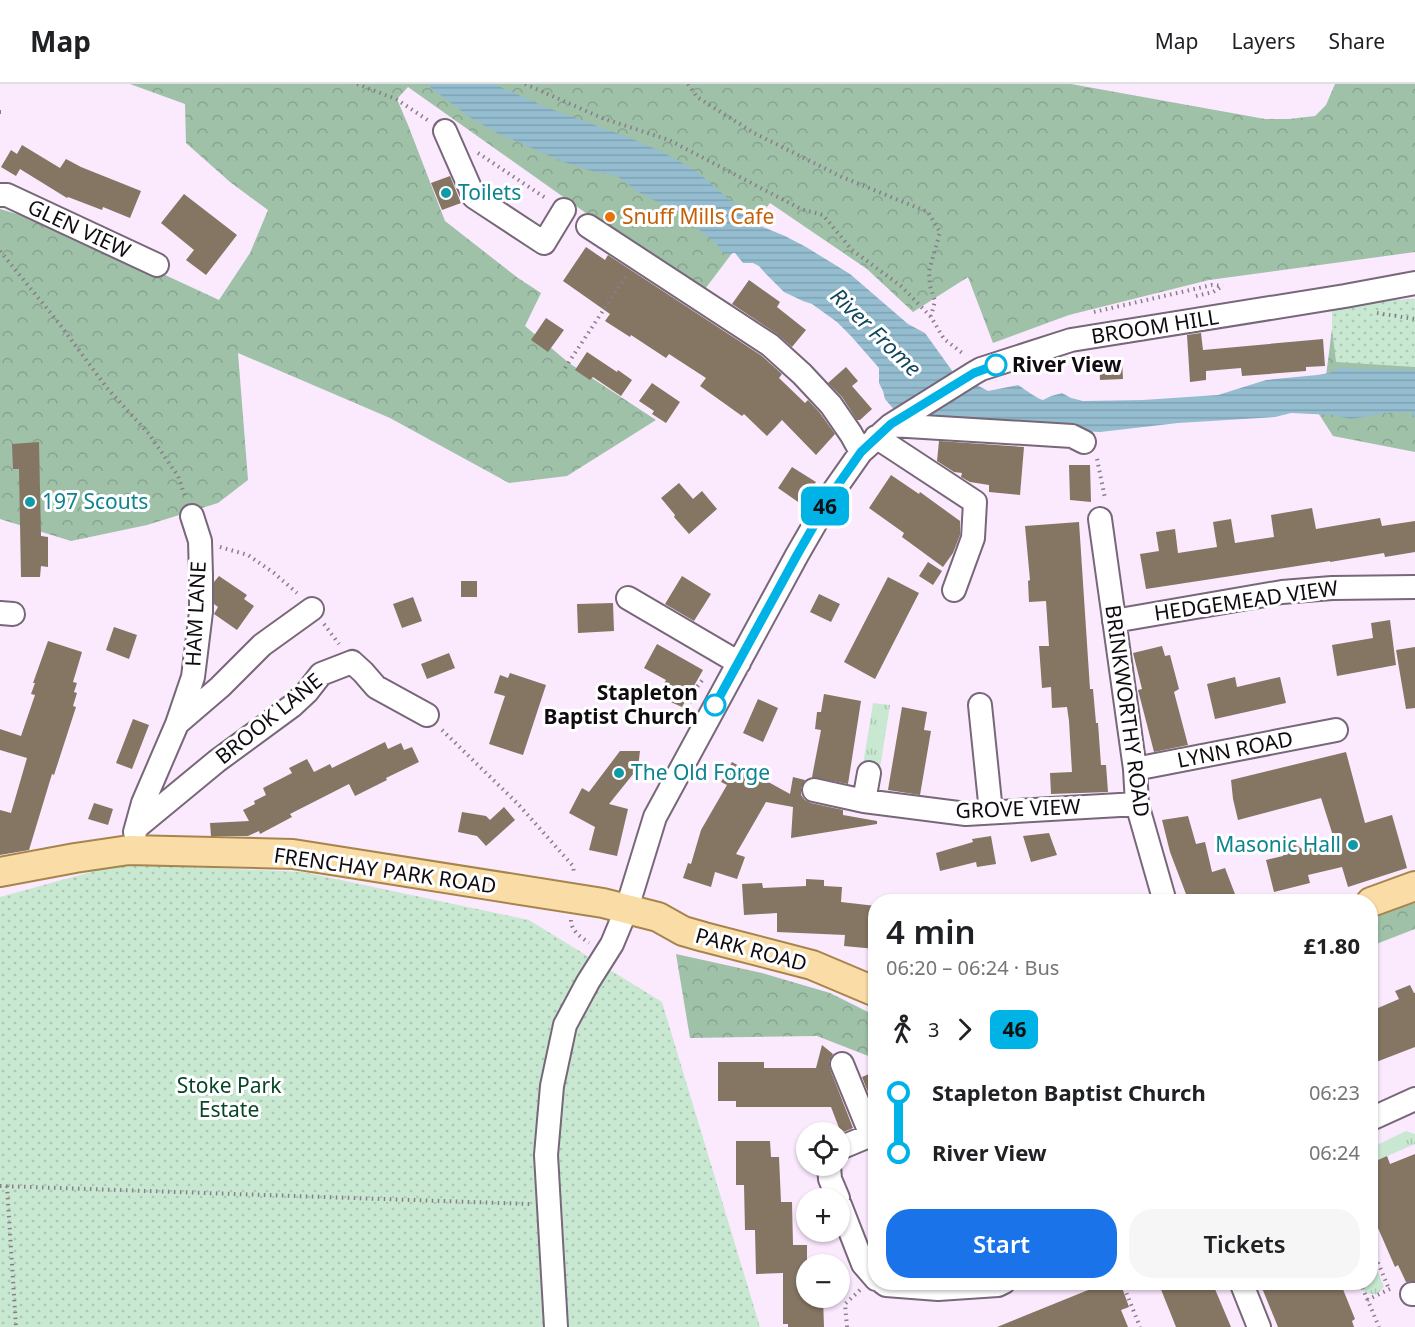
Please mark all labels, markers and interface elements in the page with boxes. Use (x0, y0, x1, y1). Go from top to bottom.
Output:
text: Map (30, 22, 91, 60)
text: Map (1155, 27, 1199, 55)
text: Layers (1232, 27, 1296, 55)
text: Share (1329, 27, 1385, 55)
place label: Toilets (458, 178, 521, 206)
marker: Toilets (439, 186, 453, 200)
street label: GLEN VIEW (24, 192, 136, 264)
place label: Snuff Mills Cafe (622, 202, 774, 230)
marker: Snuff Mills Cafe (603, 210, 617, 224)
water label: River Frome (825, 280, 929, 382)
street label: BROOM HILL (1089, 302, 1221, 350)
place label: River View (1012, 350, 1121, 378)
marker: River View (985, 354, 1007, 376)
line badge: 46 (798, 486, 852, 526)
place label: 197 Scouts (42, 487, 148, 515)
text: 46 (813, 492, 837, 520)
marker: 197 Scouts (23, 495, 37, 509)
street label: HAM LANE (178, 561, 212, 667)
street label: HEDGEMEAD VIEW (1152, 573, 1340, 627)
street label: BRINKWORTHY ROAD (1099, 603, 1157, 819)
street label: BROOK LANE (209, 666, 328, 770)
place label: Stapleton Baptist Church (543, 678, 698, 730)
marker: Stapleton Baptist Church (704, 694, 726, 716)
street label: LYNN ROAD (1174, 724, 1295, 774)
place label: The Old Forge (631, 758, 770, 786)
marker: The Old Forge (612, 766, 626, 780)
street label: GROVE VIEW (955, 792, 1081, 824)
place label: Masonic Hall (1215, 830, 1341, 858)
marker: Masonic Hall (1346, 838, 1360, 852)
street label: FRENCHAY PARK ROAD (272, 841, 498, 899)
text: 4 min (886, 909, 976, 954)
street label: PARK ROAD (692, 921, 810, 977)
text: £1.80 (1303, 930, 1360, 960)
text: 06:20 – 06:24 · Bus (886, 954, 1059, 981)
icon: walk (886, 1013, 919, 1046)
icon: forward (948, 1013, 981, 1046)
text: 46 (1002, 1015, 1026, 1043)
text: 3 (928, 1016, 939, 1043)
park label: Stoke Park Estate (177, 1071, 282, 1123)
text: Stapleton Baptist Church (932, 1077, 1206, 1107)
text: 06:23 (1309, 1079, 1360, 1106)
map controls (796, 1122, 850, 1308)
button: locate (796, 1122, 850, 1176)
text: River View (932, 1137, 1047, 1167)
text: 06:24 (1309, 1139, 1360, 1166)
button: + (796, 1188, 850, 1242)
button: Start (886, 1209, 1117, 1278)
button: Tickets (1129, 1209, 1360, 1278)
button: − (796, 1254, 850, 1308)

